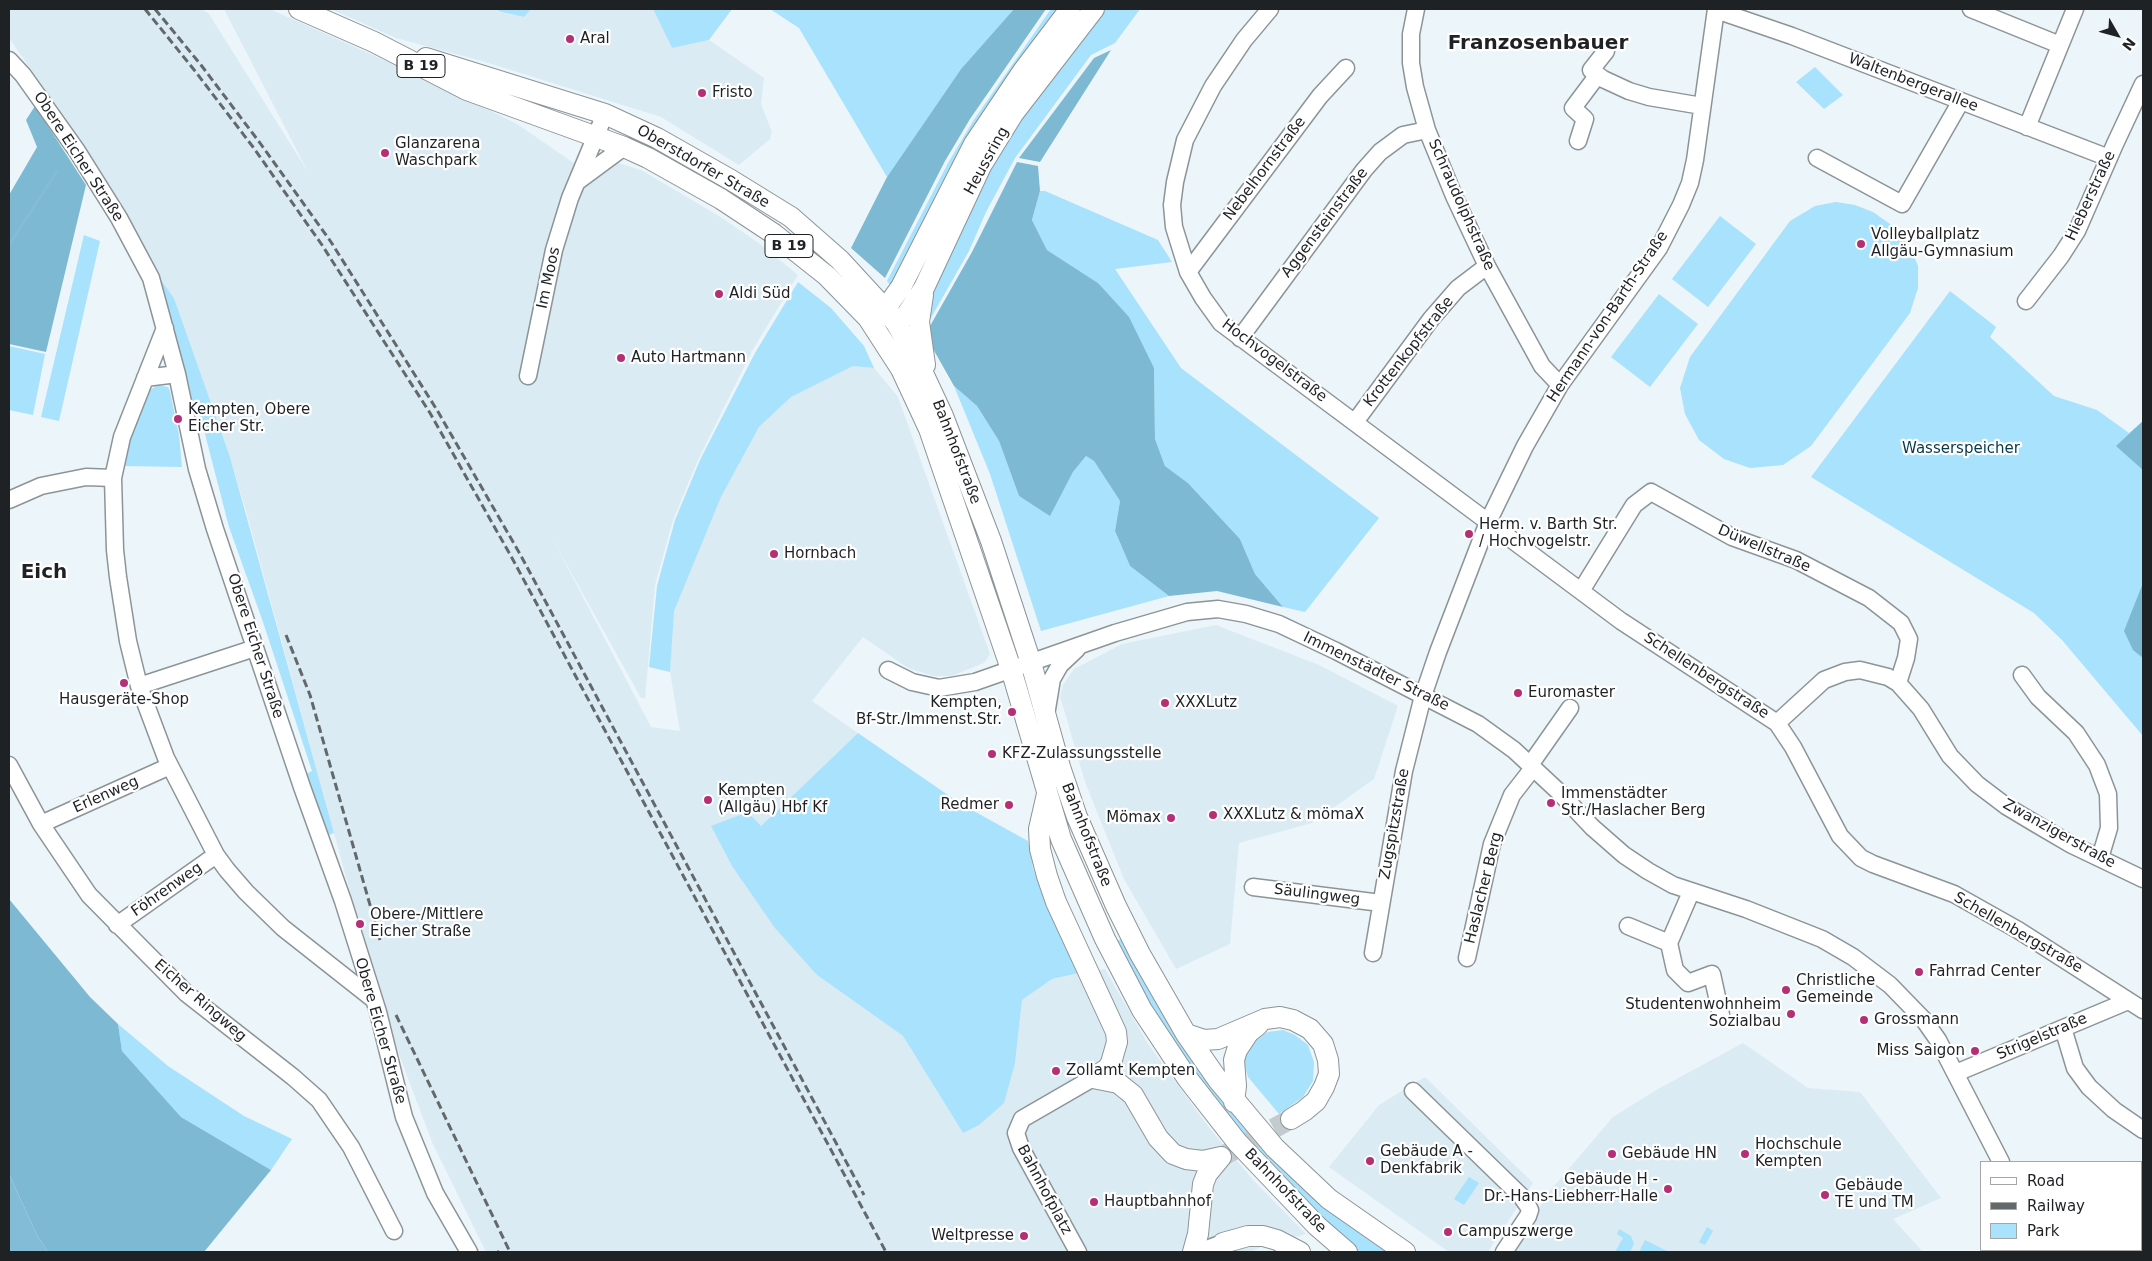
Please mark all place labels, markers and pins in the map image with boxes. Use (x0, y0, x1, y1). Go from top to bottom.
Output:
place label: Aral (580, 30, 610, 48)
marker: Aral (564, 33, 576, 45)
place label: Fristo (712, 84, 753, 102)
marker: Fristo (696, 87, 708, 99)
place label: Glanzarena Waschpark (395, 135, 480, 170)
marker: Glanzarena Waschpark (379, 147, 391, 159)
place label: Volleyballplatz Allgäu-Gymnasium (1871, 226, 2014, 261)
marker: Volleyballplatz Allgäu-Gymnasium (1855, 238, 1867, 250)
place label: Aldi Süd (729, 285, 790, 303)
marker: Aldi Süd (713, 288, 725, 300)
place label: Auto Hartmann (631, 349, 746, 367)
marker: Auto Hartmann (615, 352, 627, 364)
place label: Kempten, Obere Eicher Str. (188, 401, 310, 436)
marker: Kempten, Obere Eicher Str. (172, 413, 184, 425)
place label: Herm. v. Barth Str. / Hochvogelstr. (1479, 516, 1618, 551)
marker: Herm. v. Barth Str. / Hochvogelstr. (1463, 528, 1475, 540)
place label: Hornbach (784, 545, 856, 563)
marker: Hornbach (768, 548, 780, 560)
marker: Hausgeräte-Shop (118, 677, 130, 689)
place label: Euromaster (1528, 684, 1615, 702)
marker: Euromaster (1512, 687, 1524, 699)
place label: Hausgeräte-Shop (59, 691, 189, 709)
place label: Kempten, Bf-Str./Immenst.Str. (856, 694, 1002, 729)
place label: XXXLutz (1175, 694, 1237, 712)
marker: XXXLutz (1159, 697, 1171, 709)
marker: Kempten, Bf-Str./Immenst.Str. (1006, 706, 1018, 718)
place label: KFZ-Zulassungsstelle (1002, 745, 1161, 763)
marker: KFZ-Zulassungsstelle (986, 748, 998, 760)
place label: Kempten (Allgäu) Hbf Kf (718, 782, 827, 817)
place label: Immenstädter Str./Haslacher Berg (1561, 785, 1706, 820)
marker: Kempten (Allgäu) Hbf Kf (702, 794, 714, 806)
place label: Redmer (940, 796, 999, 814)
marker: Immenstädter Str./Haslacher Berg (1545, 797, 1557, 809)
marker: Redmer (1003, 799, 1015, 811)
place label: XXXLutz & mömaX (1223, 806, 1364, 824)
place label: Mömax (1106, 809, 1161, 827)
marker: XXXLutz & mömaX (1207, 809, 1219, 821)
marker: Mömax (1165, 812, 1177, 824)
place label: Obere-/Mittlere Eicher Straße (370, 906, 483, 941)
marker: Obere-/Mittlere Eicher Straße (354, 918, 366, 930)
place label: Fahrrad Center (1929, 963, 2041, 981)
marker: Fahrrad Center (1913, 966, 1925, 978)
place label: Christliche Gemeinde (1796, 972, 1875, 1007)
marker: Christliche Gemeinde (1780, 984, 1792, 996)
place label: Studentenwohnheim Sozialbau (1625, 996, 1781, 1031)
marker: Studentenwohnheim Sozialbau (1785, 1008, 1797, 1020)
place label: Grossmann (1874, 1011, 1959, 1029)
marker: Grossmann (1858, 1014, 1870, 1026)
place label: Miss Saigon (1876, 1042, 1965, 1060)
marker: Miss Saigon (1969, 1045, 1981, 1057)
place label: Zollamt Kempten (1066, 1062, 1195, 1080)
marker: Zollamt Kempten (1050, 1065, 1062, 1077)
place label: Hochschule Kempten (1755, 1136, 1842, 1171)
place label: Gebäude A - Denkfabrik (1380, 1143, 1473, 1178)
place label: Gebäude HN (1622, 1145, 1717, 1163)
marker: Gebäude HN (1606, 1148, 1618, 1160)
marker: Hochschule Kempten (1739, 1148, 1751, 1160)
marker: Gebäude A - Denkfabrik (1364, 1155, 1376, 1167)
place label: Gebäude H - Dr.-Hans-Liebherr-Halle (1484, 1171, 1658, 1206)
place label: Gebäude TE und TM (1835, 1177, 1914, 1212)
marker: Gebäude H - Dr.-Hans-Liebherr-Halle (1662, 1183, 1674, 1195)
marker: Gebäude TE und TM (1819, 1189, 1831, 1201)
place label: Hauptbahnhof (1104, 1193, 1211, 1211)
marker: Hauptbahnhof (1088, 1196, 1100, 1208)
place label: Campuszwerge (1458, 1223, 1573, 1241)
marker: Campuszwerge (1442, 1226, 1454, 1238)
place label: Weltpresse (931, 1227, 1014, 1245)
marker: Weltpresse (1018, 1230, 1030, 1242)

